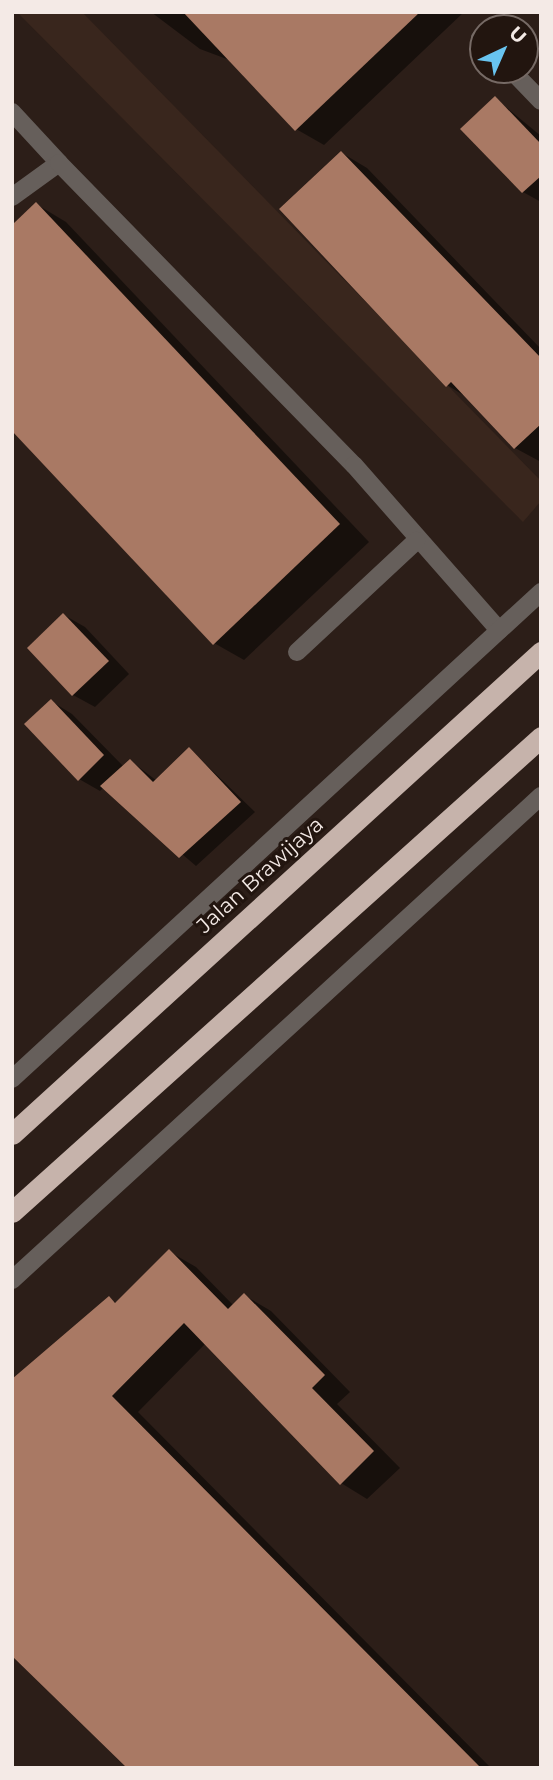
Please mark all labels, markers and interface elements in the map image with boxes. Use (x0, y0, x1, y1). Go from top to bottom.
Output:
north arrow (469, 14, 539, 84)
text: U (504, 21, 531, 48)
street label: Jalan Brawijaya (192, 812, 328, 938)

